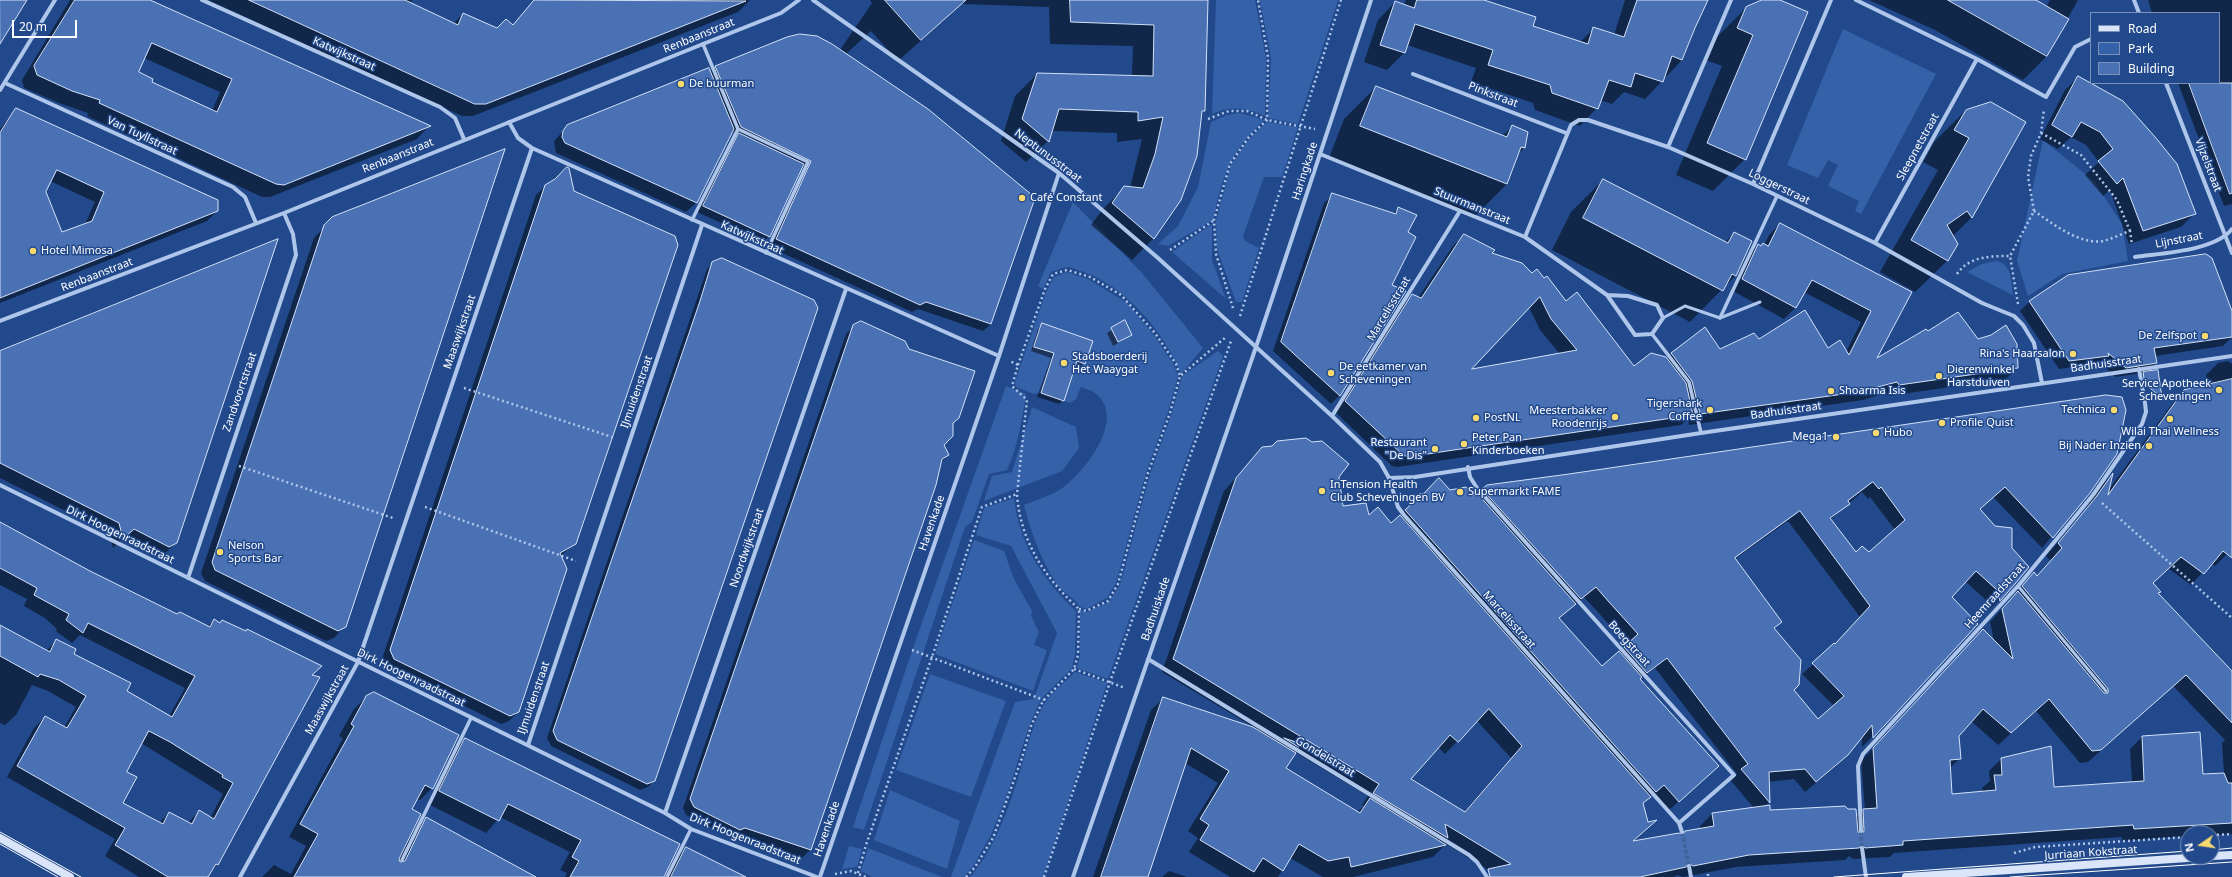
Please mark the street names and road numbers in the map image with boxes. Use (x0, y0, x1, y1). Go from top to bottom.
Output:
street label: Renbaanstraat (661, 16, 737, 56)
street label: Katwijkstraat (311, 34, 377, 74)
street label: Pinkstraat (1466, 80, 1520, 110)
street label: Sleepnetstraat (1894, 111, 1942, 183)
street label: Van Tuyllstraat (105, 114, 179, 158)
street label: Neptunusstraat (1012, 126, 1084, 186)
street label: Renbaanstraat (360, 136, 436, 176)
street label: Vijzelstraat (2192, 136, 2224, 194)
street label: Haringkade (1289, 140, 1321, 202)
street label: Loggerstraat (1746, 166, 1812, 208)
street label: Stuurmanstraat (1432, 185, 1512, 227)
street label: Katwijkstraat (719, 218, 785, 258)
street label: Lijnstraat (2154, 229, 2204, 251)
street label: Renbaanstraat (59, 255, 135, 295)
street label: Marcelisstraat (1365, 274, 1413, 344)
street label: Maaswijkstraat (441, 293, 479, 371)
street label: Zandvoortstraat (220, 350, 260, 434)
street label: Badhuisstraat (2070, 352, 2142, 376)
street label: IJmuidenstraat (618, 354, 656, 430)
street label: Badhuisstraat (1750, 399, 1822, 423)
street label: Havenkade (916, 493, 948, 553)
street label: Dirk Hoogenraadstraat (64, 503, 176, 567)
street label: Noordwijkstraat (727, 507, 767, 589)
street label: Heemraadstraat (1962, 560, 2028, 632)
street label: Badhuiskade (1139, 575, 1173, 643)
street label: Marcelisstraat (1480, 589, 1538, 651)
street label: Boegstraat (1605, 619, 1653, 669)
street label: Dirk Hoogenraadstraat (355, 646, 467, 710)
street label: IJmuidenstraat (515, 660, 553, 736)
street label: Maaswijkstraat (302, 663, 352, 737)
street label: Gondelstraat (1293, 734, 1357, 780)
street label: Havenkade (811, 799, 843, 859)
street label: Dirk Hoogenraadstraat (688, 811, 802, 867)
street label: Jurriaan Kokstraat (2044, 843, 2138, 863)

